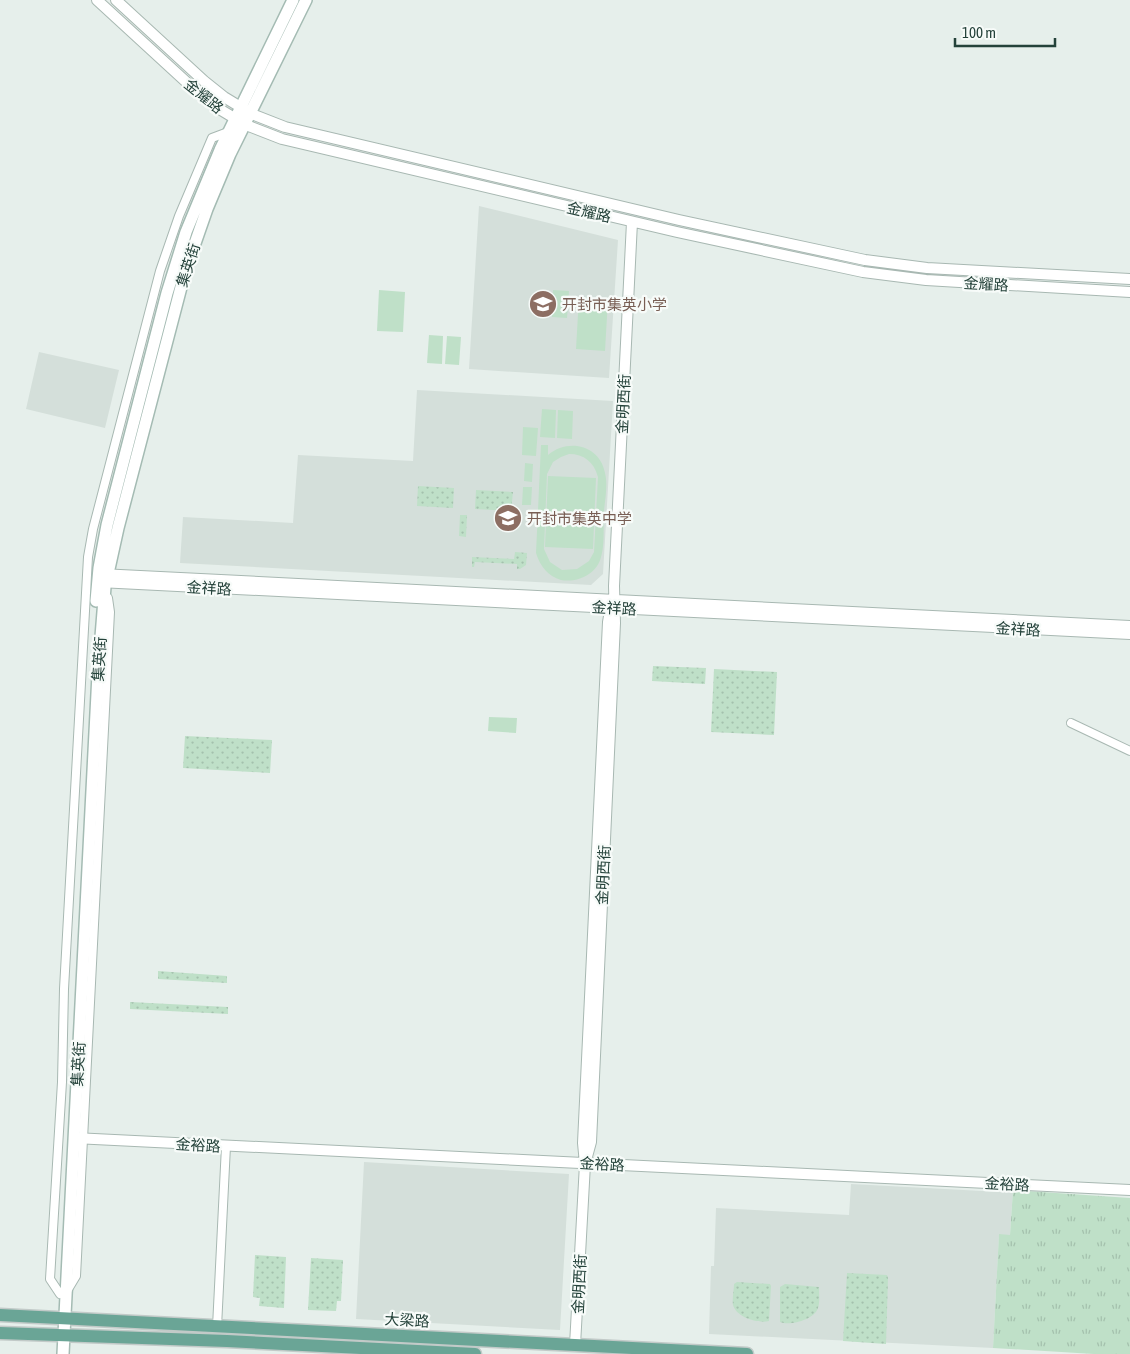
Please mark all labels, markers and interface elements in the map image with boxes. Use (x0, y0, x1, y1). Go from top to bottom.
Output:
scale bar (955, 15, 1055, 47)
text: 100 m (962, 24, 996, 41)
street label: 金耀路 (181, 75, 227, 117)
street label: 金耀路 (565, 199, 613, 225)
street label: 集英街 (173, 241, 203, 289)
street label: 金耀路 (963, 274, 1009, 294)
school or university icon: 开封市集英小学 (528, 289, 558, 319)
place label: 开封市集英小学 (562, 296, 667, 313)
street label: 金明西街 (613, 374, 633, 434)
school or university icon: 开封市集英中学 (493, 503, 523, 533)
place label: 开封市集英中学 (527, 510, 632, 527)
street label: 金祥路 (186, 578, 232, 598)
street label: 金祥路 (591, 598, 637, 618)
street label: 金祥路 (995, 619, 1041, 639)
street label: 集英街 (89, 636, 109, 682)
street label: 金明西街 (593, 845, 613, 905)
street label: 集英街 (68, 1041, 88, 1087)
street label: 金裕路 (175, 1135, 221, 1155)
street label: 金裕路 (579, 1154, 625, 1174)
street label: 金裕路 (984, 1174, 1030, 1194)
street label: 金明西街 (569, 1254, 589, 1314)
street label: 大梁路 (384, 1310, 430, 1330)

